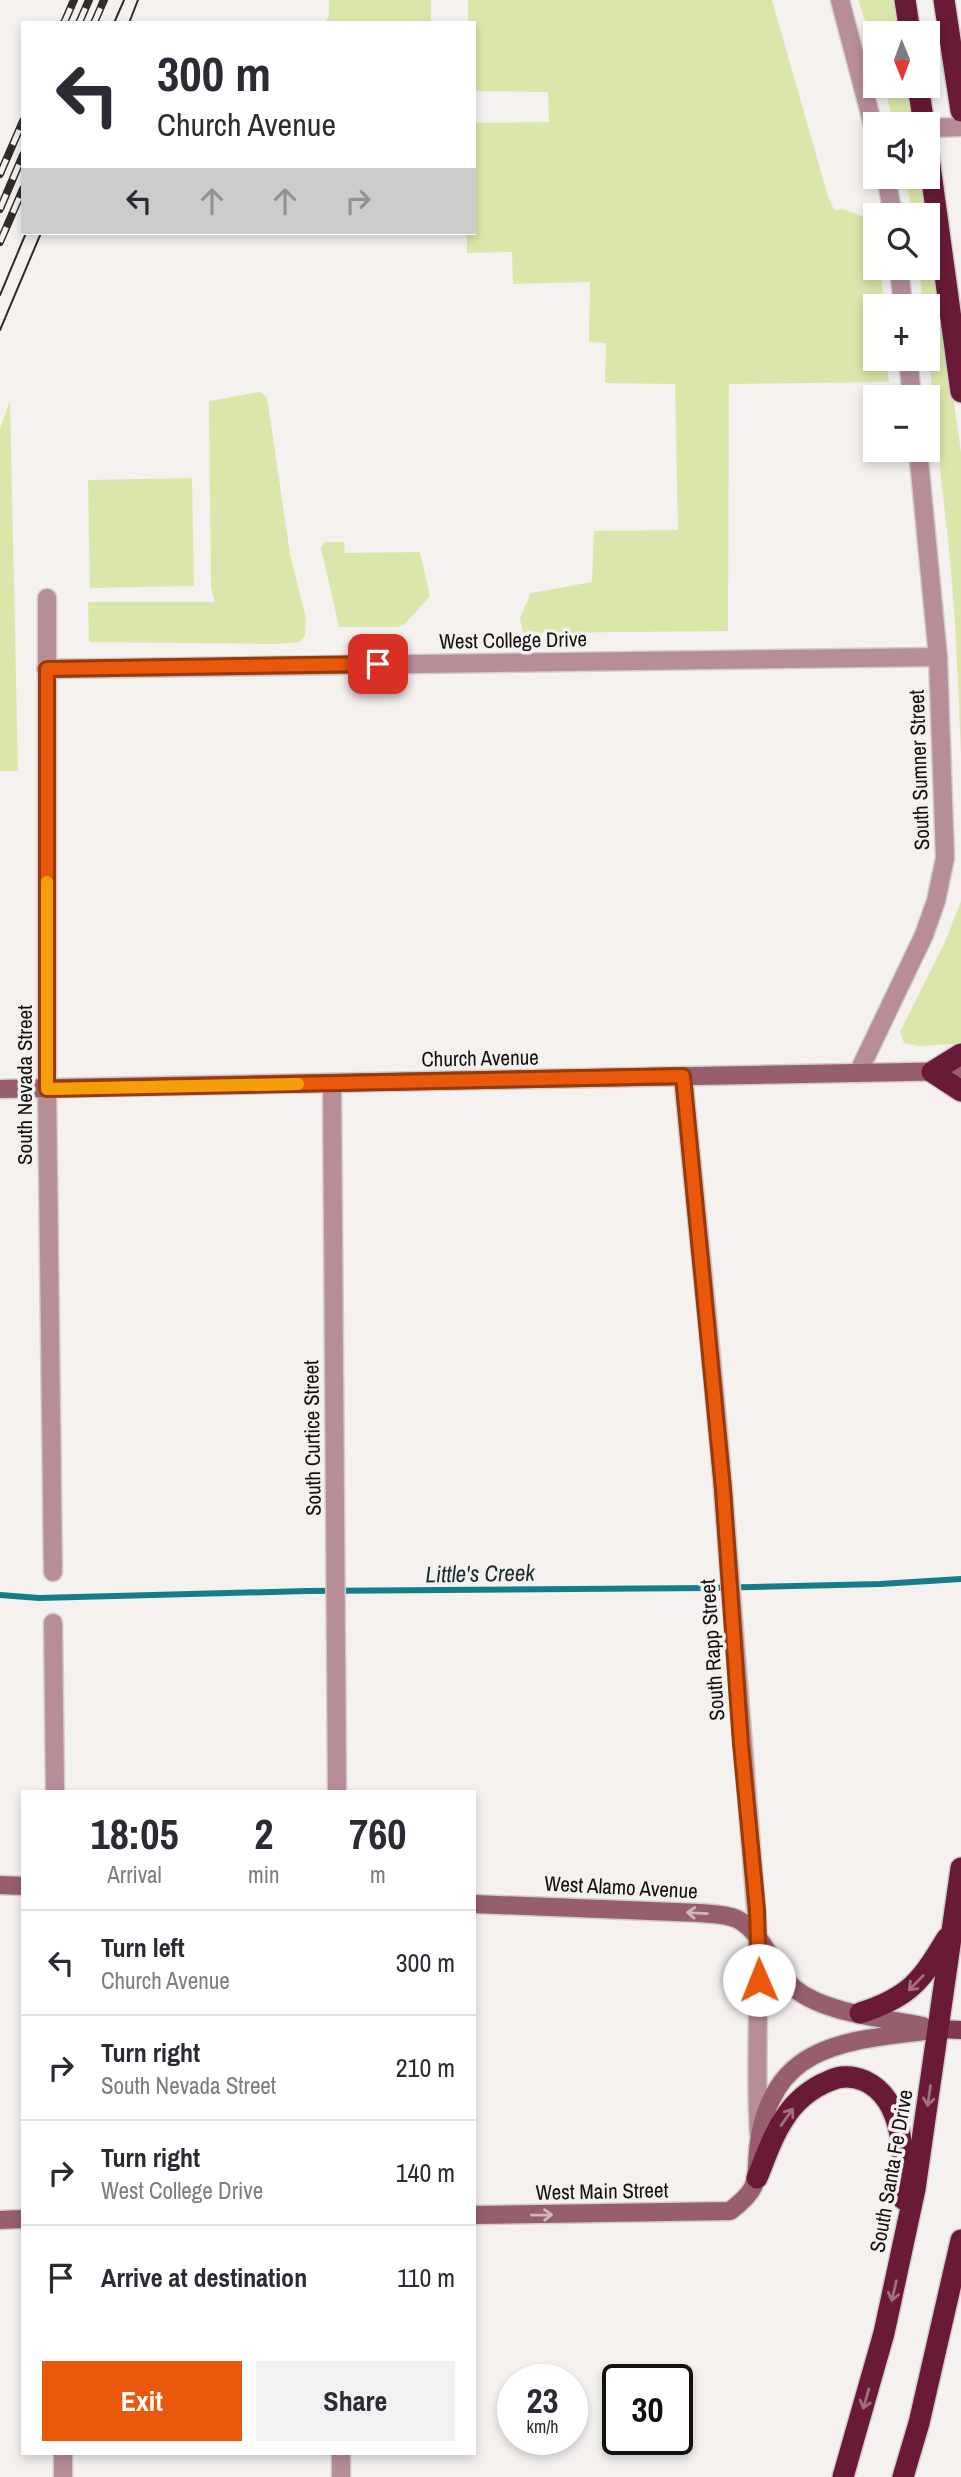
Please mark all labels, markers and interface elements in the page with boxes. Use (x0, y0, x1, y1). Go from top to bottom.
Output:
north arrow (863, 21, 940, 98)
map controls (863, 21, 940, 462)
text: 300 m (157, 40, 271, 106)
icon: left (42, 49, 133, 140)
text: Church Avenue (157, 103, 336, 146)
button: sound (863, 112, 940, 189)
icon: left (120, 182, 158, 220)
icon: ahead (193, 182, 231, 220)
icon: ahead (266, 182, 304, 220)
icon: right (339, 182, 377, 220)
button: search (863, 203, 940, 280)
button: + (863, 294, 940, 371)
button: − (863, 385, 940, 462)
street label: West College Drive (439, 624, 587, 656)
pin (348, 634, 408, 694)
icon: arrive (359, 645, 397, 683)
street label: South Sumner Street (902, 689, 936, 851)
street label: South Nevada Street (10, 1005, 39, 1165)
street label: Church Avenue (421, 1042, 539, 1074)
street label: South Curtice Street (296, 1360, 328, 1516)
water label: Little's Creek (425, 1557, 537, 1589)
street label: South Rapp Street (693, 1578, 731, 1722)
text: 18:05 (91, 1806, 179, 1862)
text: 2 (254, 1806, 273, 1862)
text: 760 (349, 1806, 407, 1862)
text: Arrival (107, 1859, 162, 1890)
text: min (248, 1859, 280, 1890)
text: m (370, 1859, 386, 1890)
street label: West Alamo Avenue (544, 1869, 698, 1905)
one-way arrow (686, 1906, 709, 1919)
text: Turn left (101, 1930, 185, 1965)
position arrow (722, 1943, 796, 2017)
icon: left (42, 1944, 80, 1982)
text: 300 m (396, 1945, 455, 1980)
text: Church Avenue (101, 1965, 230, 1996)
one-way arrow (907, 1974, 924, 1991)
text: Turn right (101, 2035, 200, 2070)
icon: right (42, 2049, 80, 2087)
text: 210 m (396, 2050, 455, 2085)
text: South Nevada Street (101, 2070, 276, 2101)
one-way arrow (923, 2084, 936, 2107)
street label: South Santa Fe Drive (862, 2087, 920, 2255)
one-way arrow (780, 2108, 794, 2127)
text: Turn right (101, 2140, 200, 2175)
icon: right (42, 2154, 80, 2192)
text: 140 m (396, 2155, 455, 2190)
text: West College Drive (101, 2175, 263, 2206)
street label: West Main Street (535, 2175, 669, 2207)
one-way arrow (531, 2208, 554, 2222)
icon: arrive (42, 2259, 80, 2297)
text: Arrive at destination (101, 2260, 307, 2295)
text: 110 m (397, 2260, 455, 2295)
one-way arrow (886, 2279, 900, 2302)
button: Exit (42, 2361, 242, 2441)
button: Share (256, 2361, 455, 2441)
speed limit sign: 30 (602, 2364, 693, 2455)
text: 23 (527, 2377, 558, 2424)
one-way arrow (859, 2387, 872, 2409)
text: km/h (527, 2414, 559, 2439)

